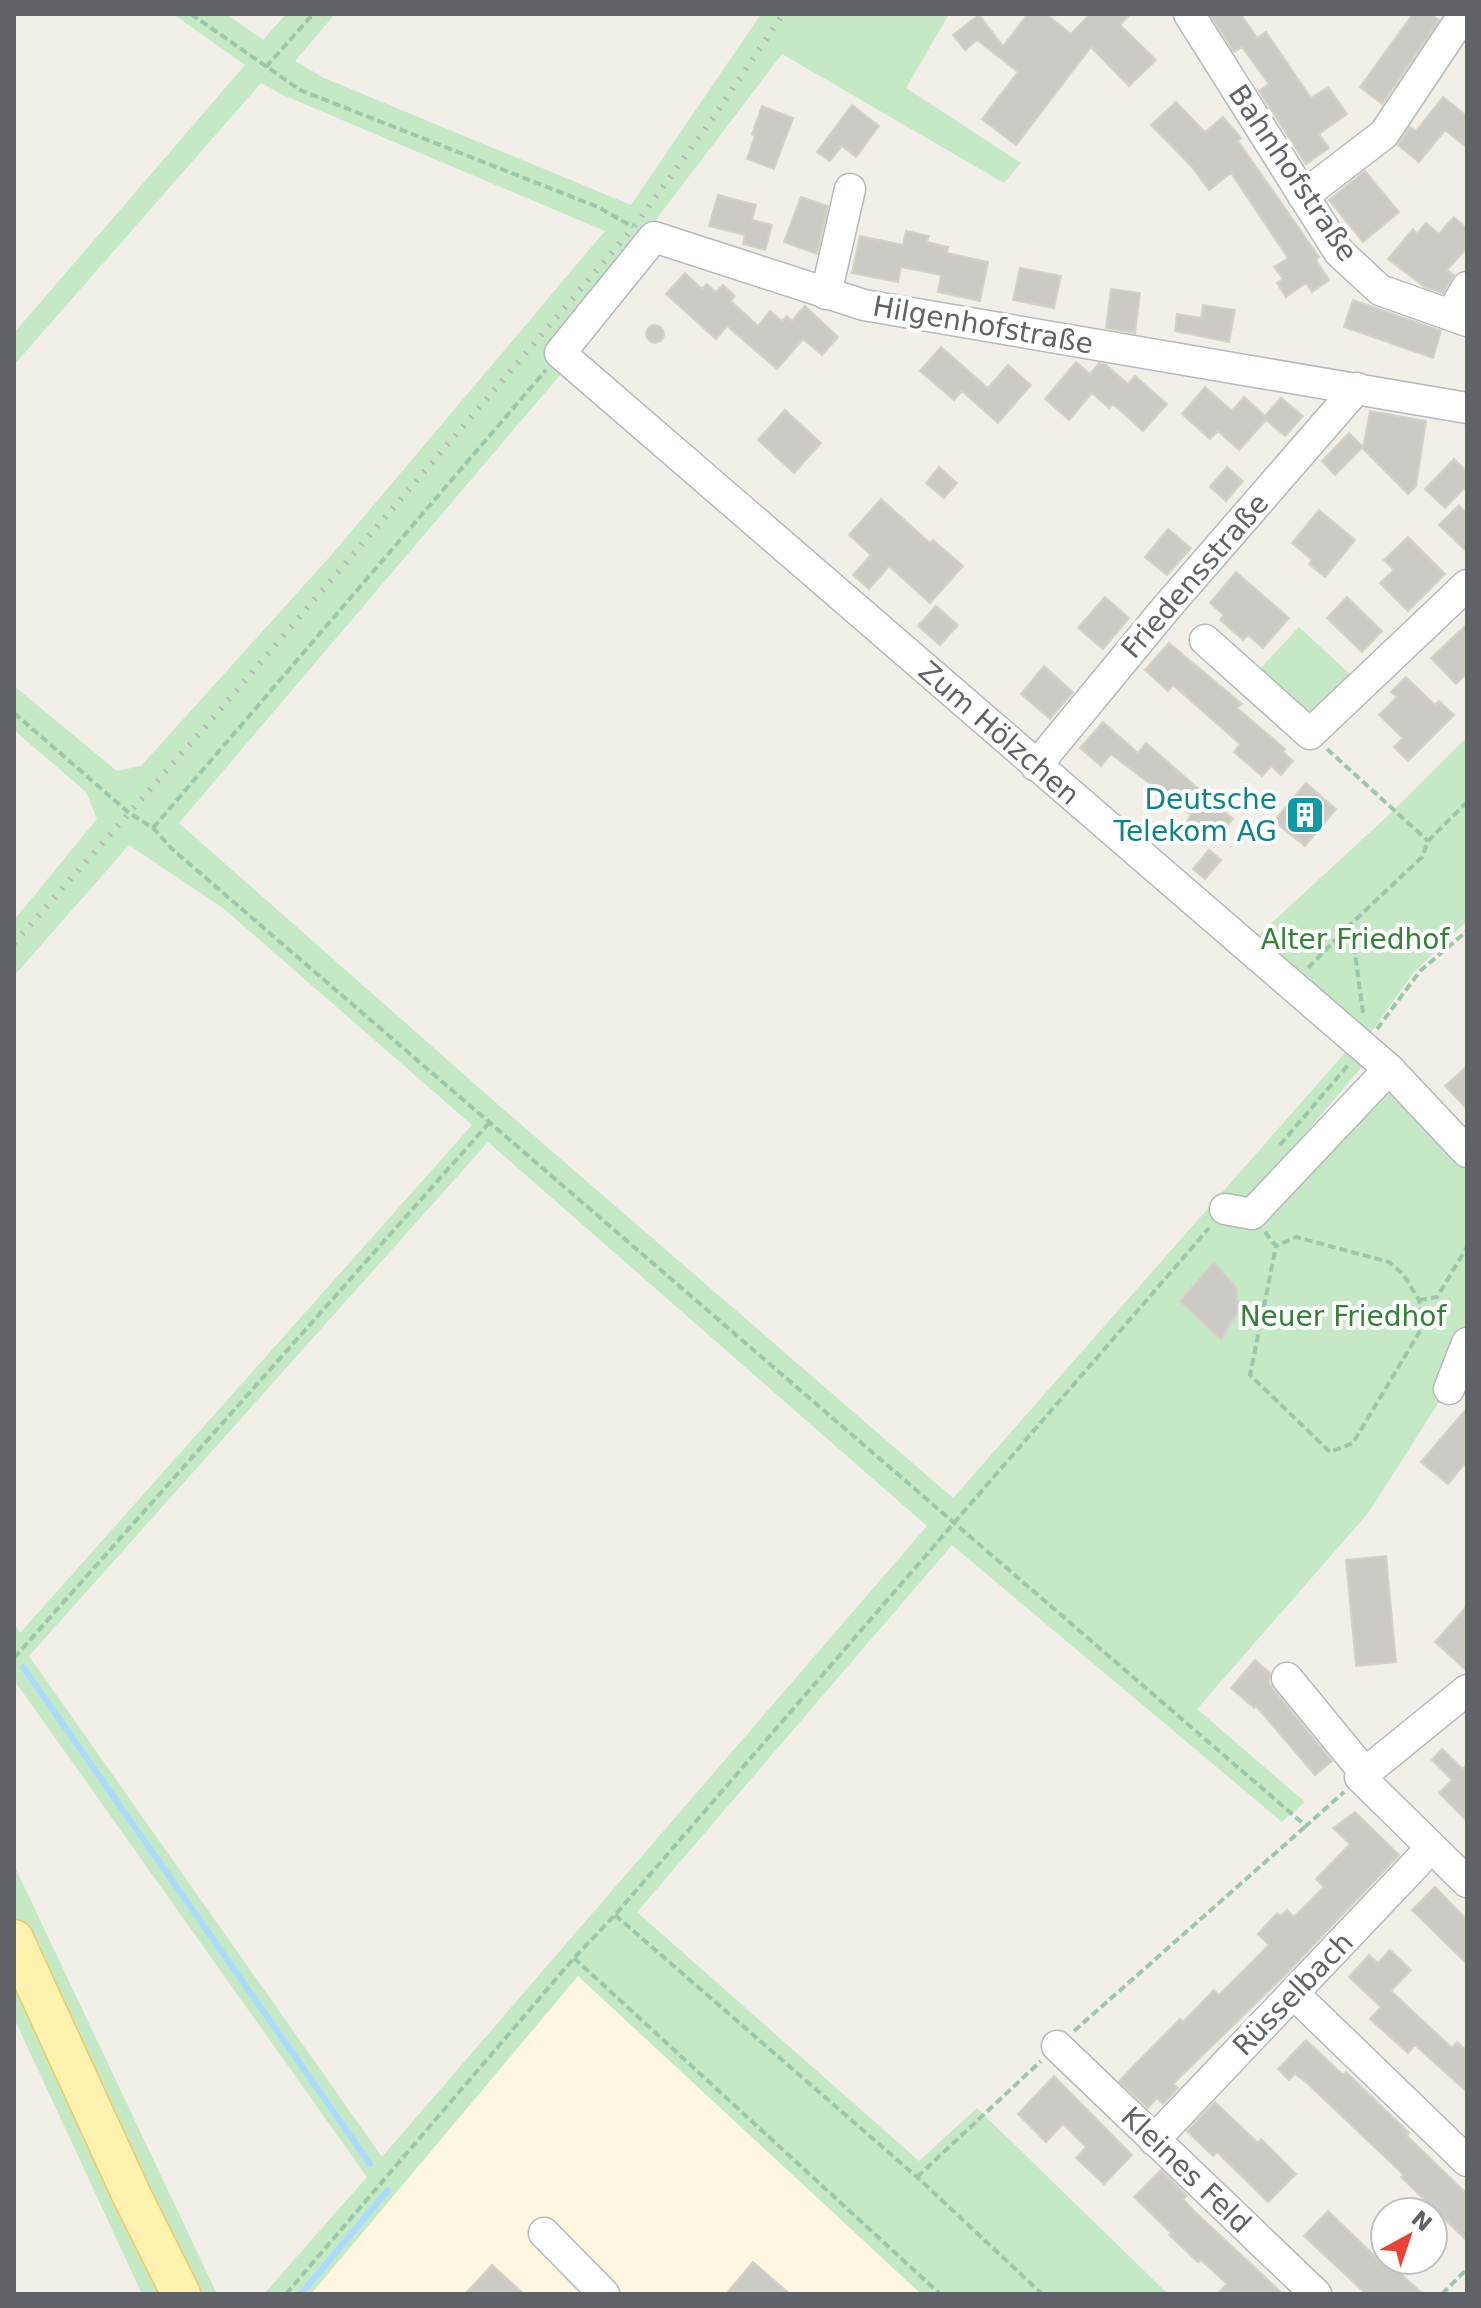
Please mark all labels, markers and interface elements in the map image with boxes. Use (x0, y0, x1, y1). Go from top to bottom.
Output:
street label: Bahnhofstraße (1222, 79, 1364, 267)
street label: Hilgenhofstraße (870, 289, 1096, 361)
street label: Friedensstraße (1115, 487, 1275, 665)
street label: Zum Hölzchen (912, 654, 1086, 812)
place label: Deutsche Telekom AG (1113, 783, 1277, 848)
building icon: Deutsche Telekom AG (1284, 794, 1326, 836)
park label: Alter Friedhof (1261, 923, 1450, 956)
park label: Neuer Friedhof (1240, 1300, 1447, 1333)
street label: Rüsselbach (1226, 1926, 1360, 2062)
street label: Kleines Feld (1114, 2100, 1258, 2240)
north arrow (1369, 2196, 1449, 2276)
text: N (1406, 2206, 1437, 2237)

